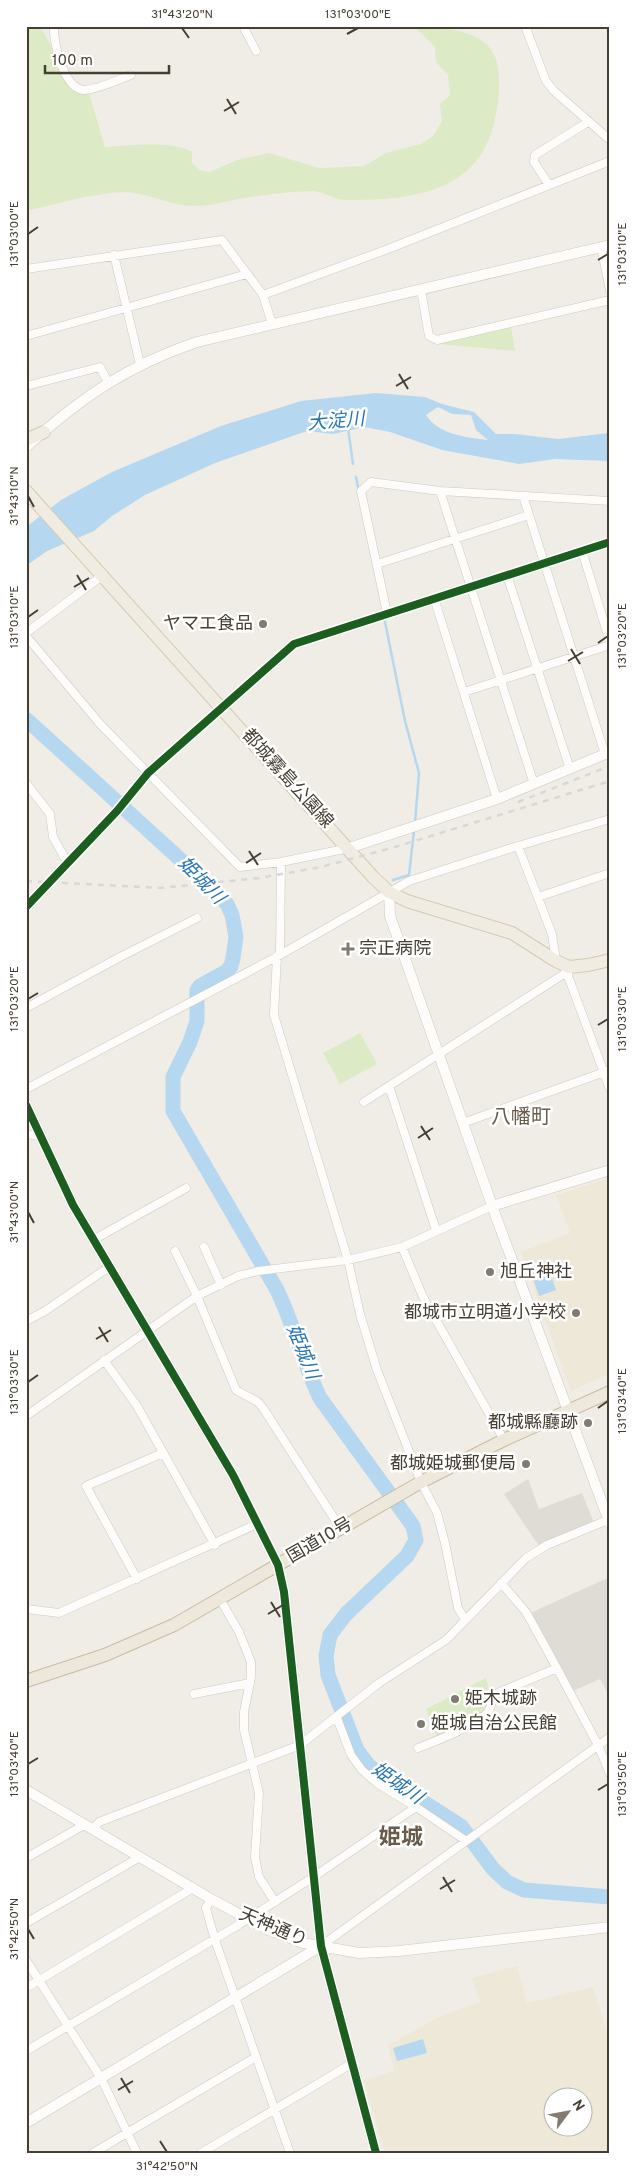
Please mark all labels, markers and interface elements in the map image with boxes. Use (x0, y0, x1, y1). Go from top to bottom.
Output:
text: 31°43'20"N (151, 7, 213, 23)
text: 131°03'00"E (325, 7, 391, 23)
scale bar (45, 42, 169, 74)
text: 100 m (52, 52, 93, 71)
text: 131°03'00"E (7, 201, 23, 267)
text: 131°03'10"E (615, 223, 631, 285)
water label: 大淀川 (307, 407, 367, 436)
text: 31°43'10"N (7, 466, 23, 526)
text: 131°03'10"E (7, 586, 23, 648)
text: 131°03'20"E (615, 603, 631, 669)
place label: ヤマエ食品 (163, 613, 253, 636)
marker: ヤマエ食品 (257, 618, 269, 630)
street label: 都城霧島公園線 (236, 724, 338, 834)
water label: 姫城川 (173, 852, 231, 911)
place label: 宗正病院 (359, 938, 431, 961)
marker: 宗正病院 (341, 942, 355, 956)
text: 131°03'20"E (7, 966, 23, 1032)
text: 131°03'30"E (615, 986, 631, 1052)
district label: 八幡町 (491, 1105, 551, 1131)
text: 31°43'00"N (7, 1181, 23, 1243)
place label: 旭丘神社 (500, 1261, 572, 1284)
marker: 旭丘神社 (484, 1266, 496, 1278)
place label: 都城市立明道小学校 (404, 1302, 566, 1325)
marker: 都城市立明道小学校 (570, 1307, 582, 1319)
water label: 姫城川 (280, 1321, 325, 1385)
text: 131°03'30"E (7, 1349, 23, 1415)
text: 131°03'40"E (615, 1368, 631, 1434)
place label: 都城縣廳跡 (488, 1412, 578, 1435)
marker: 都城縣廳跡 (582, 1417, 594, 1429)
place label: 都城姫城郵便局 (390, 1453, 516, 1476)
marker: 都城姫城郵便局 (520, 1458, 532, 1470)
street label: 国道10号 (283, 1513, 357, 1569)
place label: 姫木城跡 (465, 1688, 537, 1711)
marker: 姫木城跡 (449, 1693, 461, 1705)
place label: 姫城自治公民館 (431, 1713, 557, 1736)
marker: 姫城自治公民館 (415, 1718, 427, 1730)
text: 131°03'40"E (7, 1731, 23, 1797)
text: 131°03'50"E (615, 1751, 631, 1817)
water label: 姫城川 (367, 1758, 429, 1811)
district label: 姫城 (379, 1825, 423, 1852)
text: 31°42'50"N (7, 1898, 23, 1960)
street label: 天神通り (235, 1903, 311, 1953)
north arrow (544, 2086, 594, 2136)
text: N (568, 2097, 588, 2115)
text: 31°42'50"N (136, 2159, 198, 2175)

